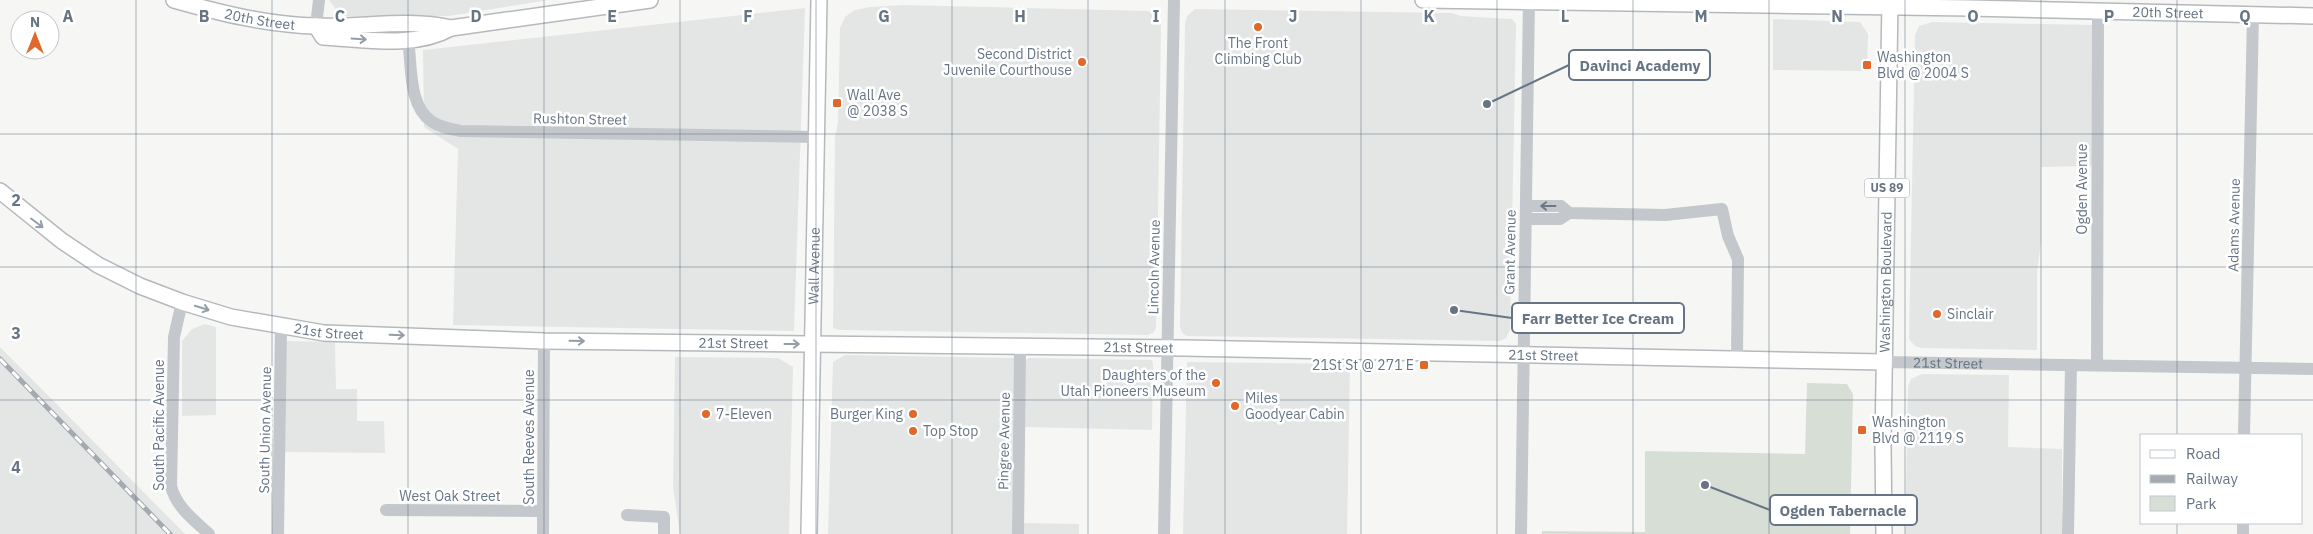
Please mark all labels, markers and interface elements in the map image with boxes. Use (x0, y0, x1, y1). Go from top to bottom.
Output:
street label: 20th Street (2132, 3, 2204, 22)
street label: 20th Street (223, 4, 296, 34)
text: A (63, 6, 74, 26)
text: B (199, 6, 210, 26)
text: C (335, 6, 345, 26)
text: D (470, 6, 482, 26)
text: E (607, 6, 617, 26)
text: F (743, 6, 753, 26)
text: G (878, 6, 890, 26)
text: H (1014, 6, 1026, 26)
text: I (1153, 6, 1160, 26)
text: J (1289, 6, 1297, 26)
text: K (1423, 6, 1435, 26)
text: L (1561, 6, 1569, 26)
text: M (1694, 6, 1708, 26)
text: N (1831, 6, 1843, 26)
text: O (1967, 6, 1979, 26)
text: P (2104, 6, 2114, 26)
text: Q (2239, 6, 2251, 26)
north arrow (10, 10, 60, 60)
text: N (30, 13, 40, 31)
marker: The Front Climbing Club (1252, 21, 1264, 33)
place label: The Front Climbing Club (1214, 34, 1302, 68)
one-way arrow (351, 35, 367, 44)
place label: Second District Juvenile Courthouse (943, 45, 1072, 79)
place label: Washington Blvd @ 2004 S (1877, 48, 1969, 82)
callout: Davinci Academy (1569, 50, 1710, 80)
marker: Second District Juvenile Courthouse (1076, 56, 1088, 68)
text: Davinci Academy (1579, 56, 1701, 75)
marker: Washington Blvd @ 2004 S (1861, 59, 1873, 71)
place label: Wall Ave @ 2038 S (847, 86, 908, 120)
marker: Wall Ave @ 2038 S (831, 97, 843, 109)
street label: Rushton Street (533, 109, 627, 129)
street label: Ogden Avenue (2073, 143, 2091, 235)
road number: US 89 (1864, 178, 1910, 198)
street label: Adams Avenue (2224, 178, 2244, 272)
text: 2 (11, 190, 21, 210)
one-way arrow (1541, 201, 1557, 211)
street label: Grant Avenue (1500, 209, 1520, 295)
street label: Washington Boulevard (1875, 211, 1896, 353)
one-way arrow (30, 218, 44, 228)
street label: Lincoln Avenue (1144, 219, 1164, 315)
street label: Wall Avenue (804, 227, 824, 305)
callout: Farr Better Ice Cream (1512, 303, 1684, 333)
one-way arrow (193, 304, 209, 314)
place label: Sinclair (1947, 305, 1994, 323)
marker: Sinclair (1931, 308, 1943, 320)
text: Farr Better Ice Cream (1522, 309, 1674, 328)
street label: 21st Street (292, 319, 364, 343)
text: 3 (11, 323, 21, 343)
one-way arrow (388, 331, 404, 340)
street label: 21st Street (698, 334, 769, 352)
one-way arrow (568, 336, 584, 346)
street label: 21st Street (1103, 338, 1174, 357)
one-way arrow (783, 339, 799, 349)
street label: 21st Street (1508, 345, 1579, 365)
street label: 21st Street (1913, 353, 1983, 373)
place label: 21St St @ 271 E (1312, 356, 1414, 374)
street label: South Pacific Avenue (150, 359, 168, 491)
marker: 21St St @ 271 E (1418, 359, 1430, 371)
street label: South Union Avenue (255, 366, 275, 494)
place label: Daughters of the Utah Pioneers Museum (1060, 366, 1206, 400)
street label: South Reeves Avenue (520, 369, 538, 505)
marker: Daughters of the Utah Pioneers Museum (1210, 377, 1222, 389)
place label: Miles Goodyear Cabin (1245, 389, 1345, 423)
street label: Pingree Avenue (994, 392, 1014, 490)
marker: Miles Goodyear Cabin (1229, 400, 1241, 412)
place label: 7-Eleven (716, 405, 772, 423)
place label: Burger King (830, 405, 904, 423)
marker: 7-Eleven (700, 408, 712, 420)
marker: Burger King (907, 408, 919, 420)
place label: Washington Blvd @ 2119 S (1872, 413, 1964, 447)
place label: Top Stop (923, 422, 978, 440)
marker: Washington Blvd @ 2119 S (1856, 424, 1868, 436)
marker: Top Stop (907, 425, 919, 437)
legend (2140, 434, 2303, 524)
text: Road (2186, 444, 2221, 463)
text: 4 (11, 457, 21, 477)
text: Railway (2186, 469, 2239, 488)
street label: West Oak Street (399, 487, 501, 505)
text: Park (2186, 494, 2216, 513)
callout: Ogden Tabernacle (1770, 495, 1917, 525)
text: Ogden Tabernacle (1780, 501, 1907, 520)

